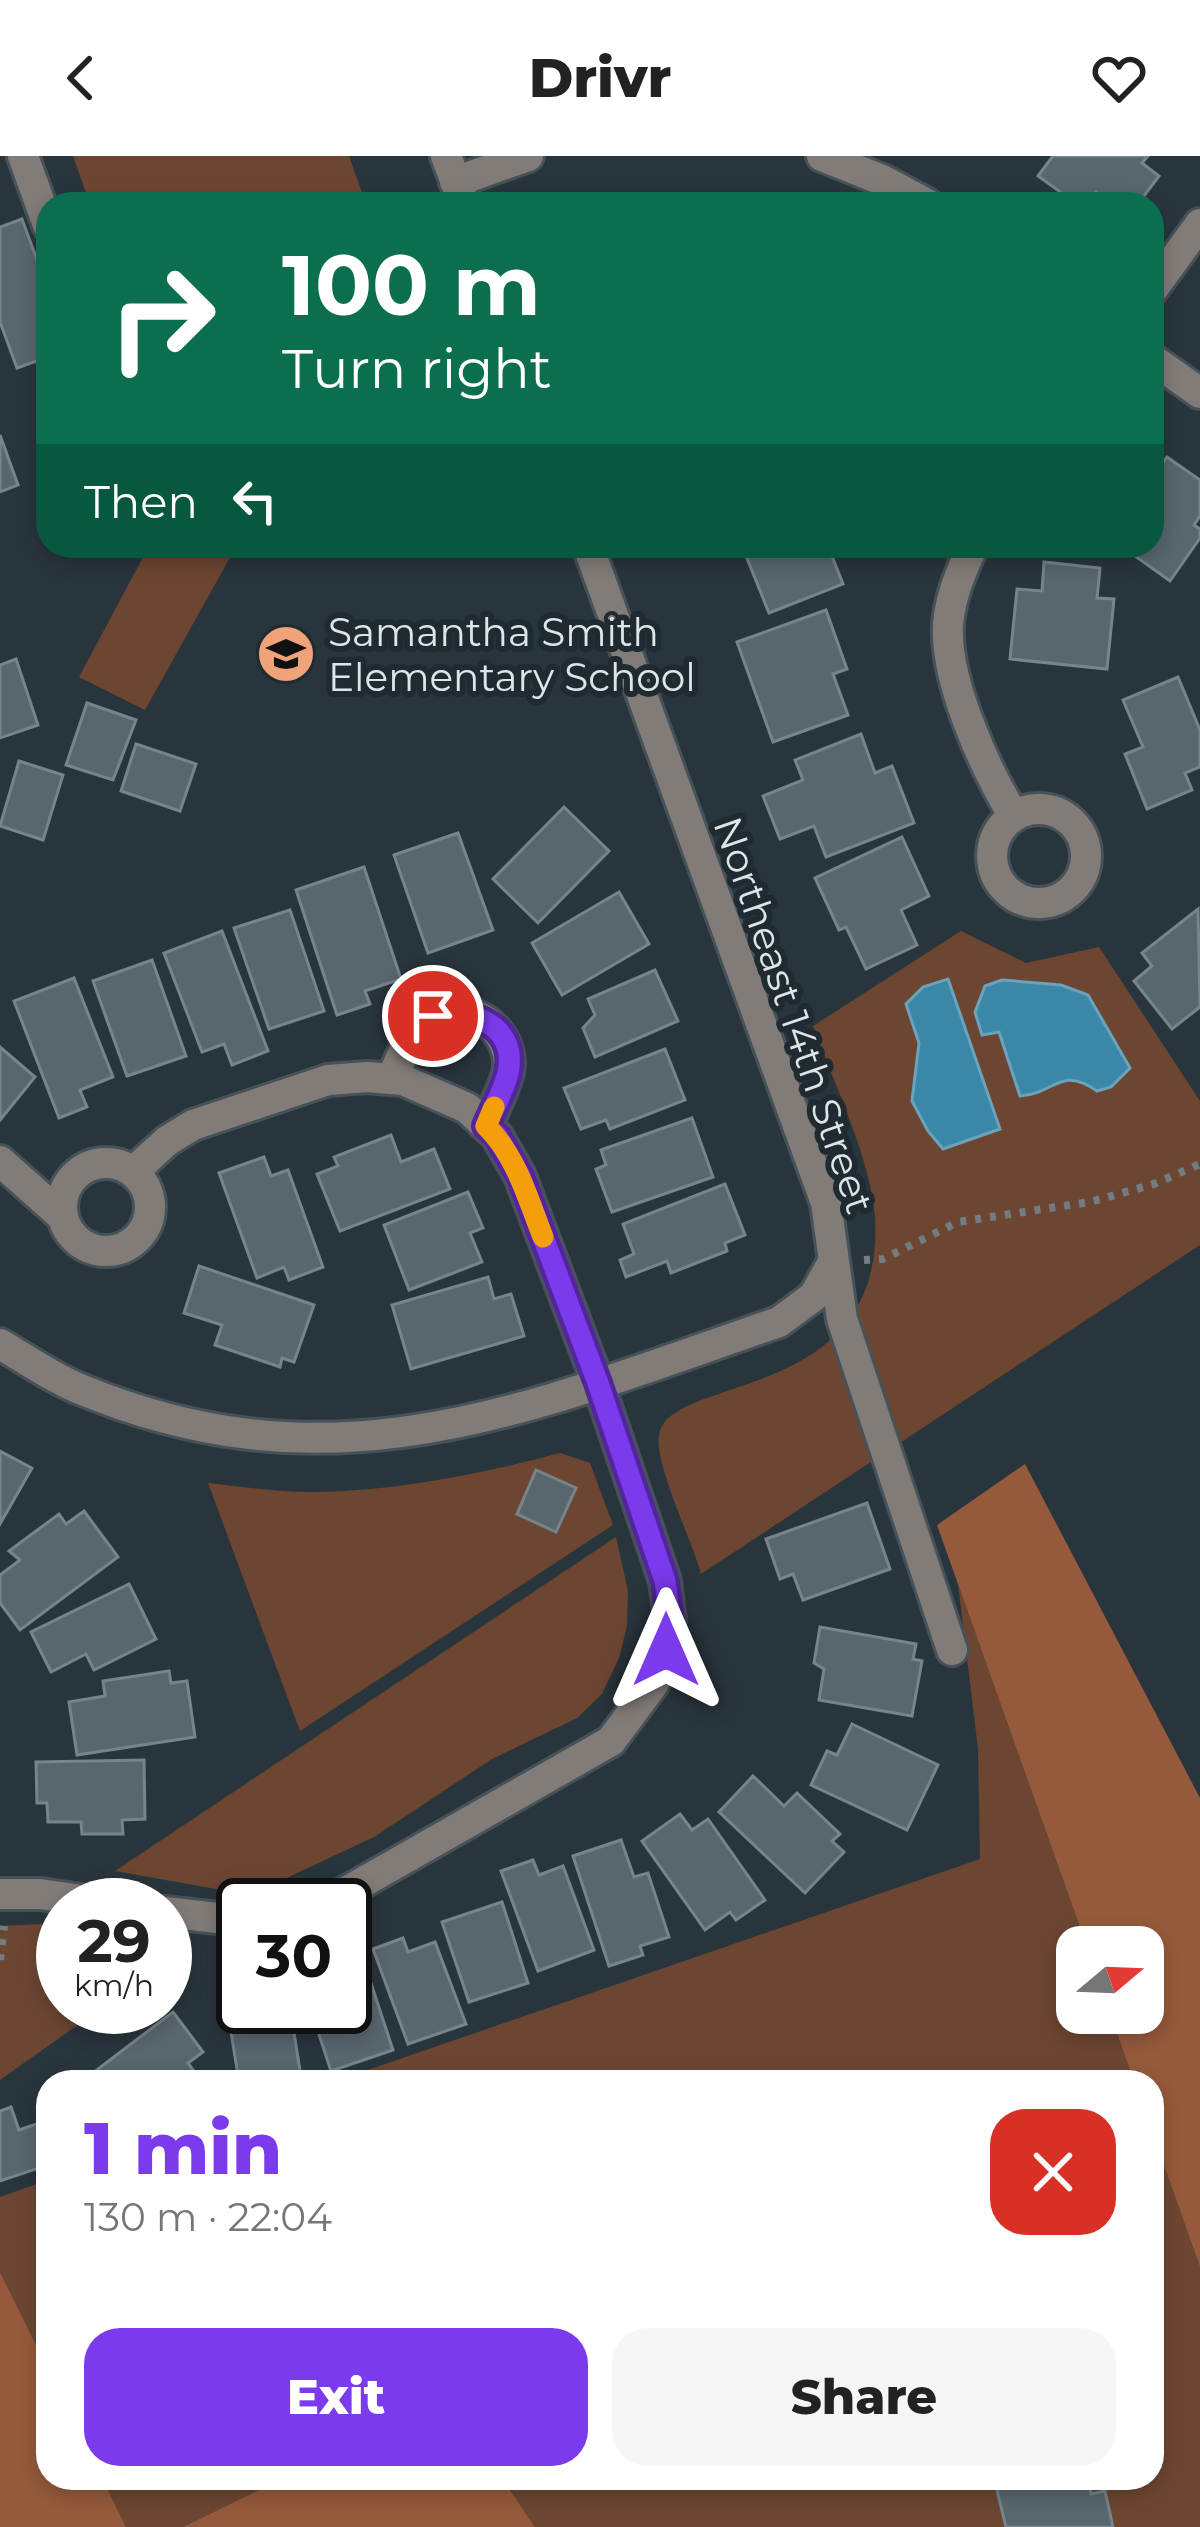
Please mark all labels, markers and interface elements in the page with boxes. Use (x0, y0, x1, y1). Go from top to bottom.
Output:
icon: back (48, 45, 114, 111)
text: Drivr (529, 45, 671, 111)
icon: heart (1086, 45, 1152, 111)
text: 100 m (282, 234, 541, 336)
icon: right (84, 240, 240, 396)
text: Turn right (282, 336, 552, 402)
icon: left (222, 468, 288, 534)
text: Then (84, 474, 198, 529)
place label: Samantha Smith Elementary School (328, 608, 696, 701)
school or university icon: Samantha Smith Elementary School (255, 623, 317, 685)
street label: Northeast 14th Street (704, 811, 884, 1219)
pin (382, 965, 484, 1067)
icon: arrive (400, 983, 466, 1049)
position arrow (603, 1587, 729, 1713)
speed limit sign: 30 (216, 1878, 372, 2034)
text: 29 (77, 1904, 151, 1977)
north arrow (1056, 1926, 1164, 2034)
map controls (1056, 1926, 1164, 2034)
text: km/h (74, 1967, 154, 2004)
text: 1 min (84, 2104, 282, 2192)
button: close (990, 2109, 1116, 2235)
text: 130 m · 22:04 (84, 2193, 332, 2241)
button: Exit (84, 2328, 588, 2466)
button: Share (612, 2328, 1116, 2466)

